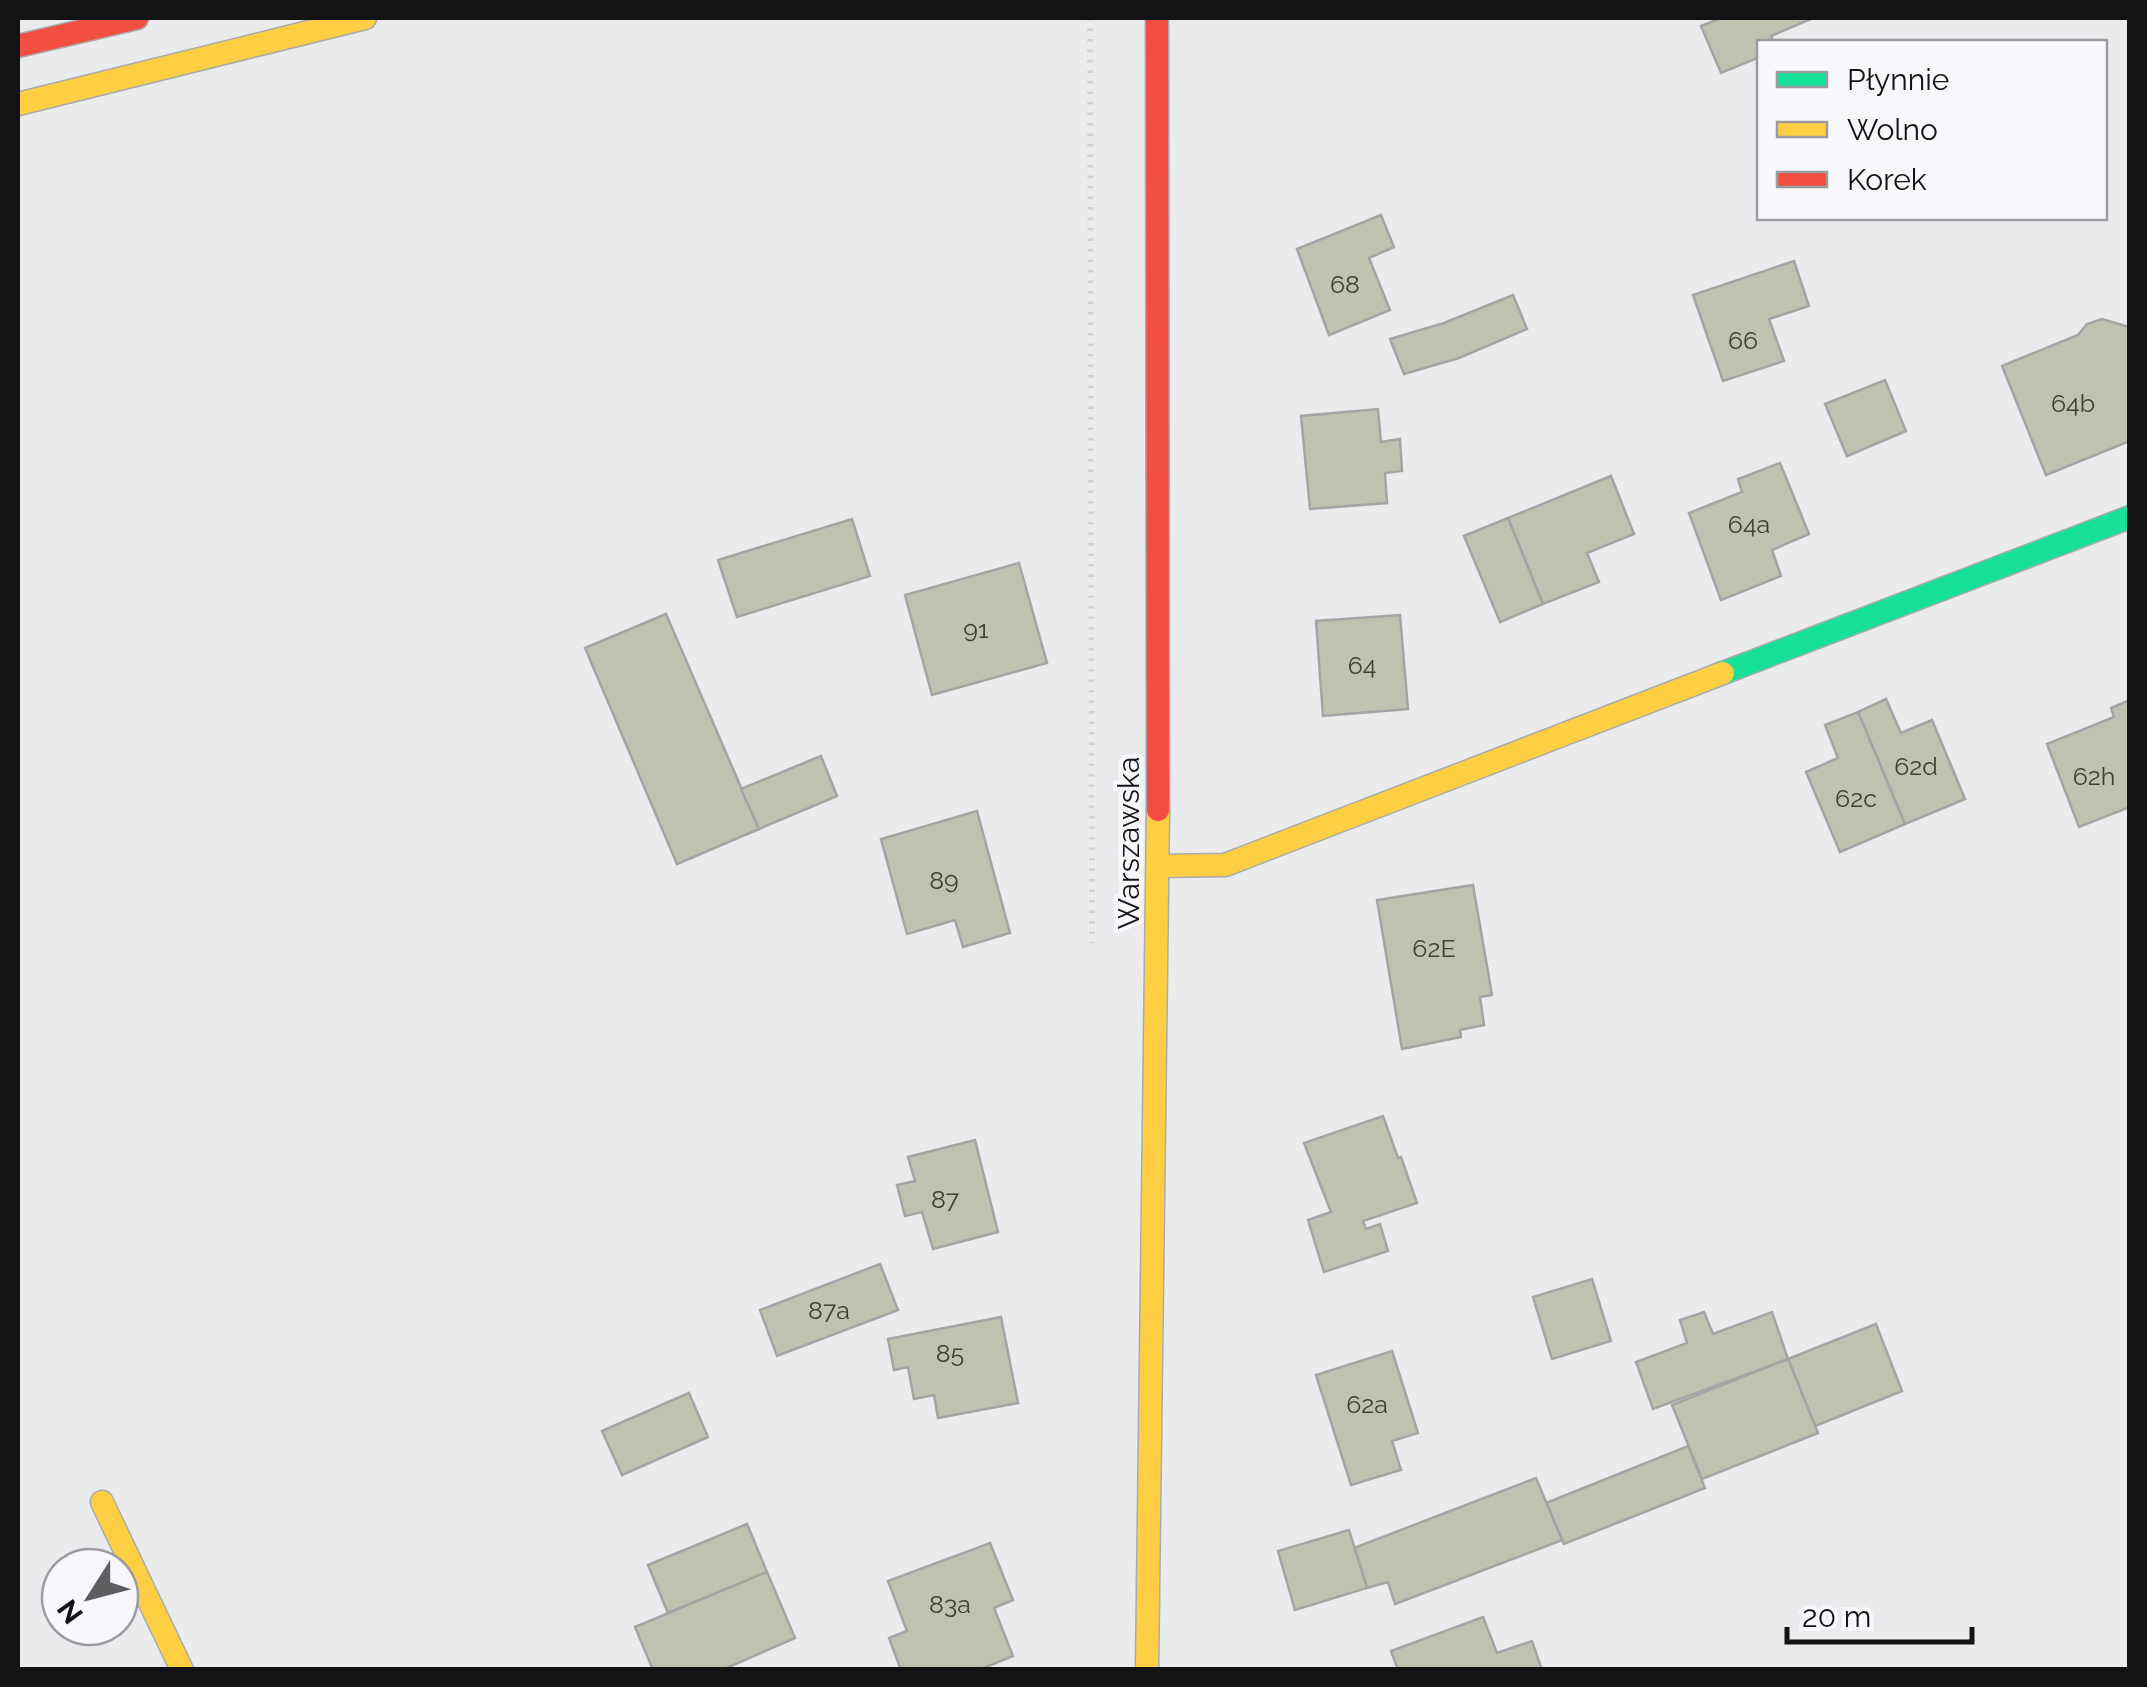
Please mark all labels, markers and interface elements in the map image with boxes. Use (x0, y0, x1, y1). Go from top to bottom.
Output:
legend (1757, 40, 2107, 220)
text: Płynnie (1847, 62, 1949, 97)
text: Wolno (1847, 112, 1938, 147)
text: Korek (1847, 162, 1927, 197)
house number: 68 (1330, 269, 1360, 299)
house number: 66 (1728, 325, 1758, 355)
house number: 64b (2051, 388, 2095, 418)
house number: 64a (1728, 509, 1770, 539)
house number: 91 (963, 614, 989, 644)
house number: 64 (1348, 650, 1376, 680)
house number: 62d (1894, 751, 1938, 781)
street label: Warszawska (1111, 757, 1146, 929)
house number: 62h (2073, 761, 2115, 791)
house number: 62c (1835, 783, 1877, 813)
house number: 89 (929, 865, 959, 895)
house number: 62E (1412, 933, 1456, 963)
house number: 87 (931, 1184, 960, 1214)
house number: 87a (808, 1295, 850, 1325)
house number: 85 (936, 1338, 964, 1368)
house number: 62a (1346, 1389, 1388, 1419)
north arrow (40, 1547, 140, 1647)
scale bar (1787, 1582, 1972, 1644)
house number: 83a (929, 1589, 971, 1619)
text: N (51, 1593, 90, 1630)
text: 20 m (1802, 1599, 1871, 1634)

